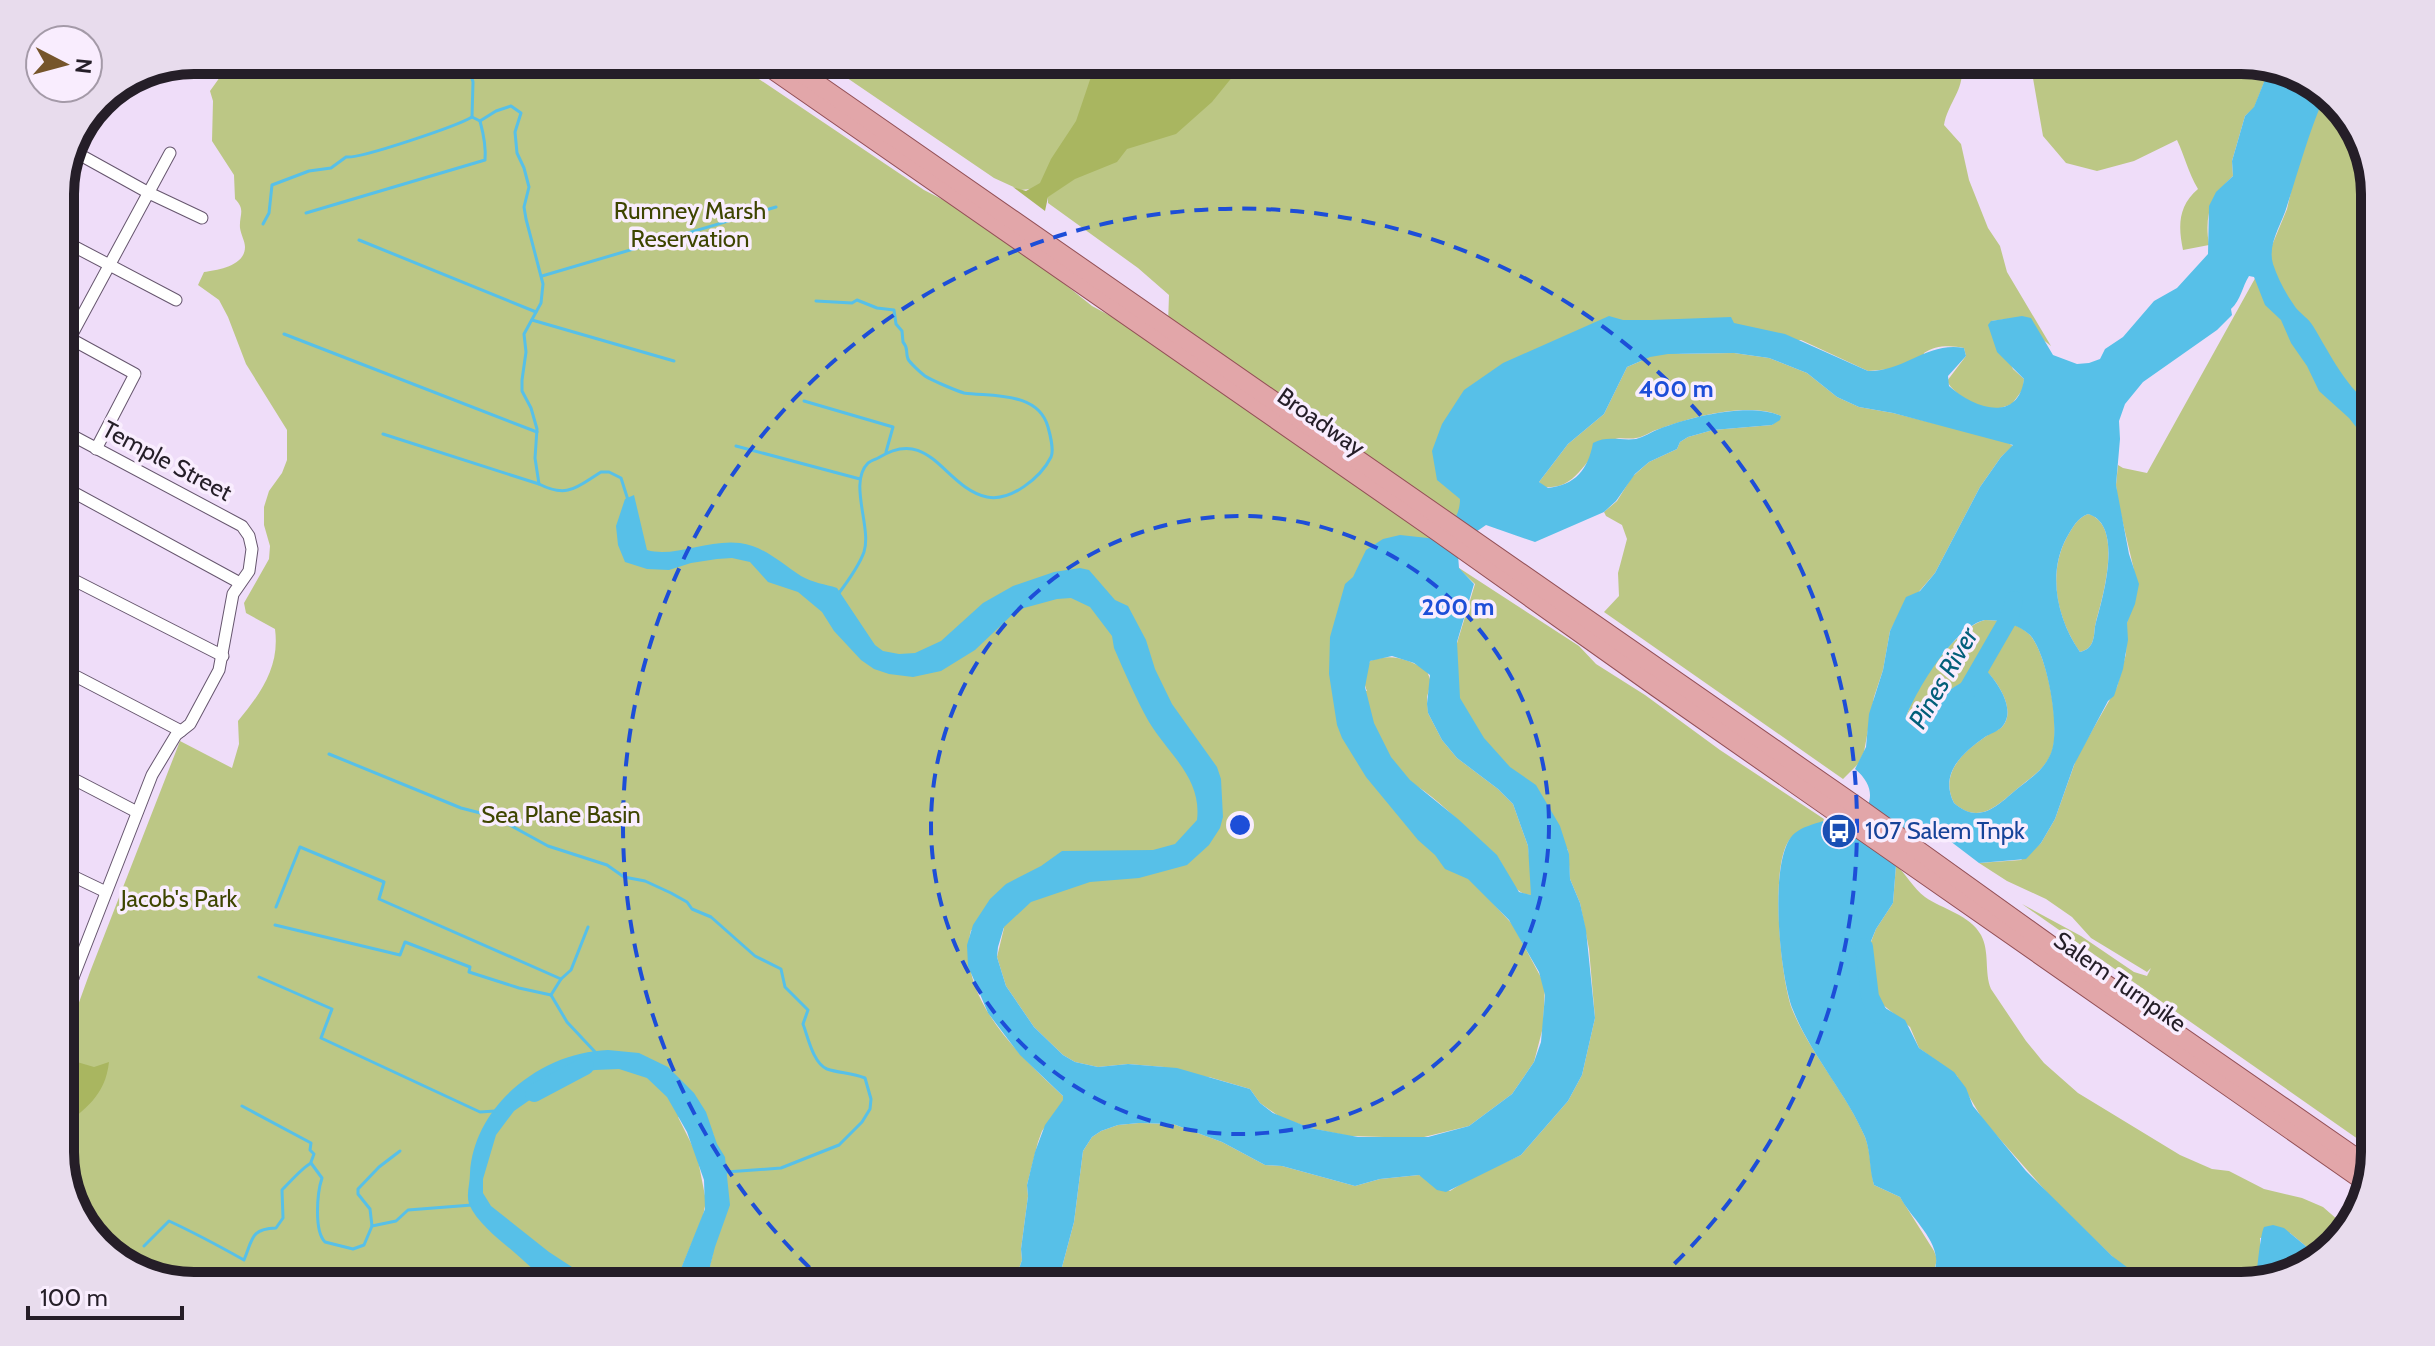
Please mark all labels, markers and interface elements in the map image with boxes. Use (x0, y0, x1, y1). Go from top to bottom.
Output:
north arrow (24, 24, 104, 104)
text: N (69, 57, 98, 75)
park label: Rumney Marsh Reservation (614, 196, 766, 253)
text: 400 m (1638, 374, 1714, 403)
street label: Broadway (1272, 381, 1371, 462)
street label: Temple Street (98, 414, 237, 507)
text: 200 m (1422, 592, 1494, 621)
water label: Pines River (1901, 621, 1985, 734)
park label: Sea Plane Basin (481, 800, 641, 829)
centre of rings (1226, 811, 1254, 839)
bus stop icon: 107 Salem Tnpk (1820, 812, 1858, 850)
place label: 107 Salem Tnpk (1865, 816, 2025, 845)
park label: Jacob's Park (120, 884, 238, 913)
street label: Salem Turnpike (2048, 925, 2192, 1038)
scale bar (28, 1270, 182, 1320)
text: 100 m (40, 1283, 108, 1312)

